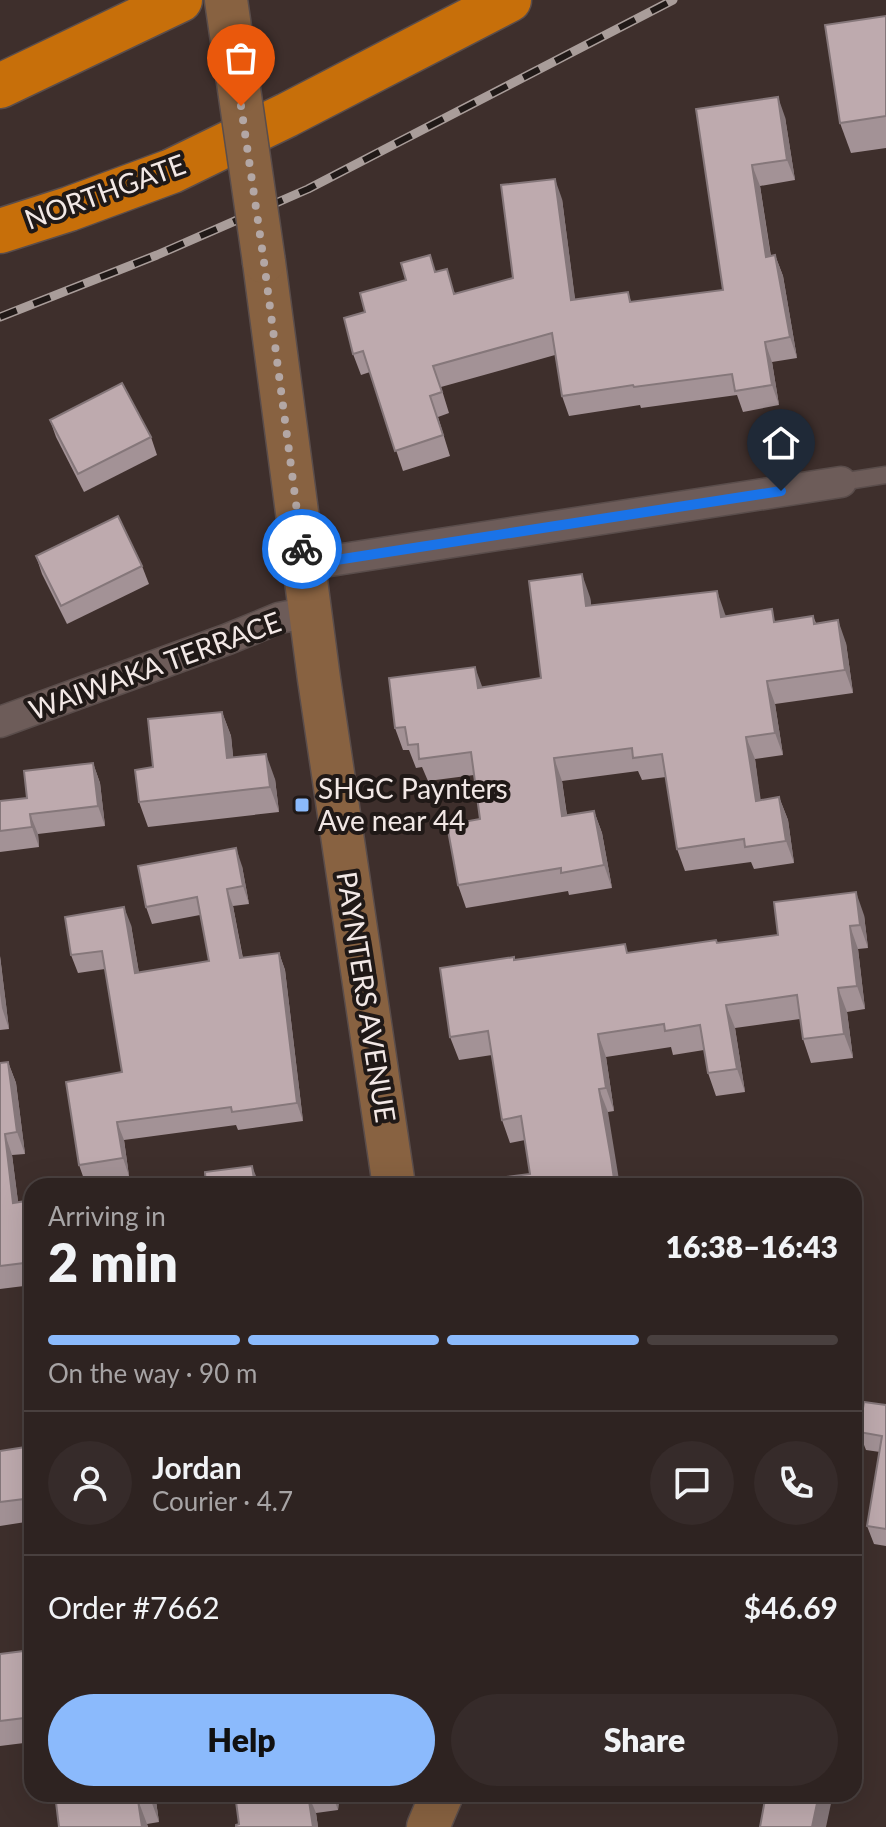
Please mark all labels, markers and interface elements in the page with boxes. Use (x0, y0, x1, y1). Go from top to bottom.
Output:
pin (207, 24, 275, 106)
icon: bag (219, 36, 263, 80)
street label: NORTHGATE (20, 146, 190, 236)
pin (747, 409, 815, 491)
icon: home (759, 421, 803, 465)
courier (262, 509, 342, 589)
icon: bike (280, 527, 324, 571)
street label: WAIWAKA TERRACE (24, 604, 285, 726)
place label: SHGC Paynters Ave near 44 (318, 771, 508, 837)
marker: SHGC Paynters Ave near 44 (293, 796, 311, 814)
street label: PAYNTERS AVENUE (330, 869, 404, 1125)
text: Arriving in (48, 1200, 166, 1232)
text: 16:38–16:43 (665, 1228, 838, 1264)
text: 2 min (48, 1231, 178, 1293)
text: On the way · 90 m (48, 1357, 257, 1389)
button: person (48, 1441, 132, 1525)
button: chat (650, 1441, 734, 1525)
button: phone (754, 1441, 838, 1525)
text: Jordan (152, 1449, 242, 1485)
text: Courier · 4.7 (152, 1485, 293, 1517)
text: Order #7662 (48, 1589, 220, 1625)
text: $46.69 (744, 1589, 838, 1625)
button: Help (48, 1694, 435, 1786)
button: Share (451, 1694, 838, 1786)

